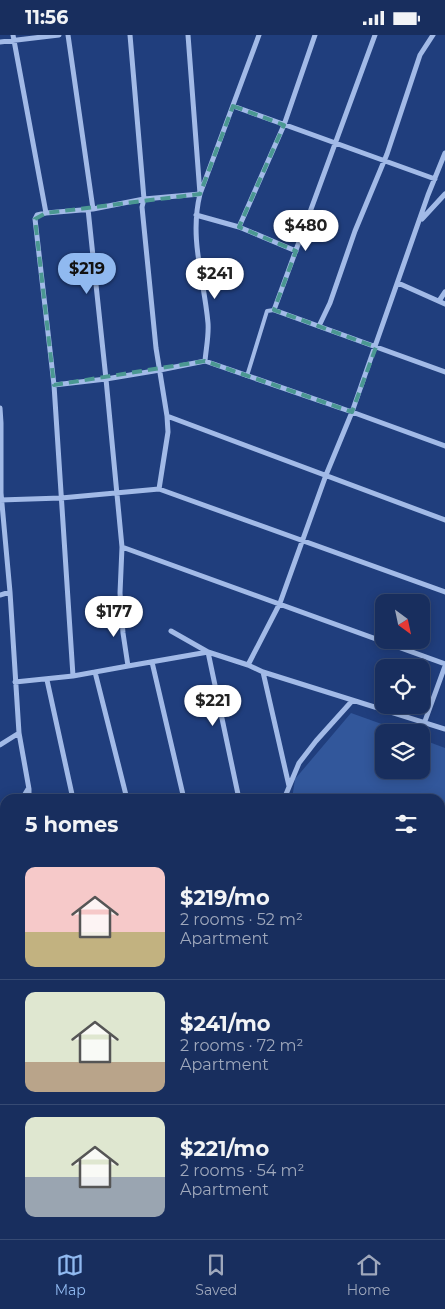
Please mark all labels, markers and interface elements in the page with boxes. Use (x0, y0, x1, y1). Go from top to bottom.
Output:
text: 11:56 (25, 6, 68, 29)
pin: $480 (276, 209, 336, 252)
text: $480 (285, 216, 327, 235)
pin: $219 (57, 253, 117, 295)
pin: $241 (185, 257, 245, 300)
text: $219 (69, 259, 105, 278)
text: $241 (197, 264, 233, 283)
north arrow (375, 594, 430, 649)
map controls (375, 594, 430, 779)
pin: $177 (84, 595, 144, 638)
text: $177 (96, 602, 132, 621)
button: locate (375, 659, 430, 714)
pin: $221 (183, 685, 243, 727)
text: $221 (195, 691, 231, 710)
button: layers (375, 724, 430, 779)
icon: filters (392, 810, 420, 838)
text: 5 homes (25, 812, 118, 837)
text: $219/mo (180, 885, 270, 910)
icon: home (65, 887, 125, 947)
text: 2 rooms · 52 m² (180, 910, 303, 929)
text: Apartment (180, 929, 269, 948)
text: $241/mo (180, 1011, 271, 1036)
icon: home (65, 1012, 125, 1072)
text: 2 rooms · 72 m² (180, 1036, 303, 1055)
text: Apartment (180, 1055, 269, 1074)
text: $221/mo (180, 1136, 269, 1161)
icon: home (65, 1137, 125, 1197)
text: 2 rooms · 54 m² (180, 1161, 304, 1180)
text: Apartment (180, 1180, 269, 1199)
tab: Map (55, 1251, 86, 1299)
tab: Saved (195, 1251, 237, 1299)
tab: Home (347, 1251, 390, 1299)

